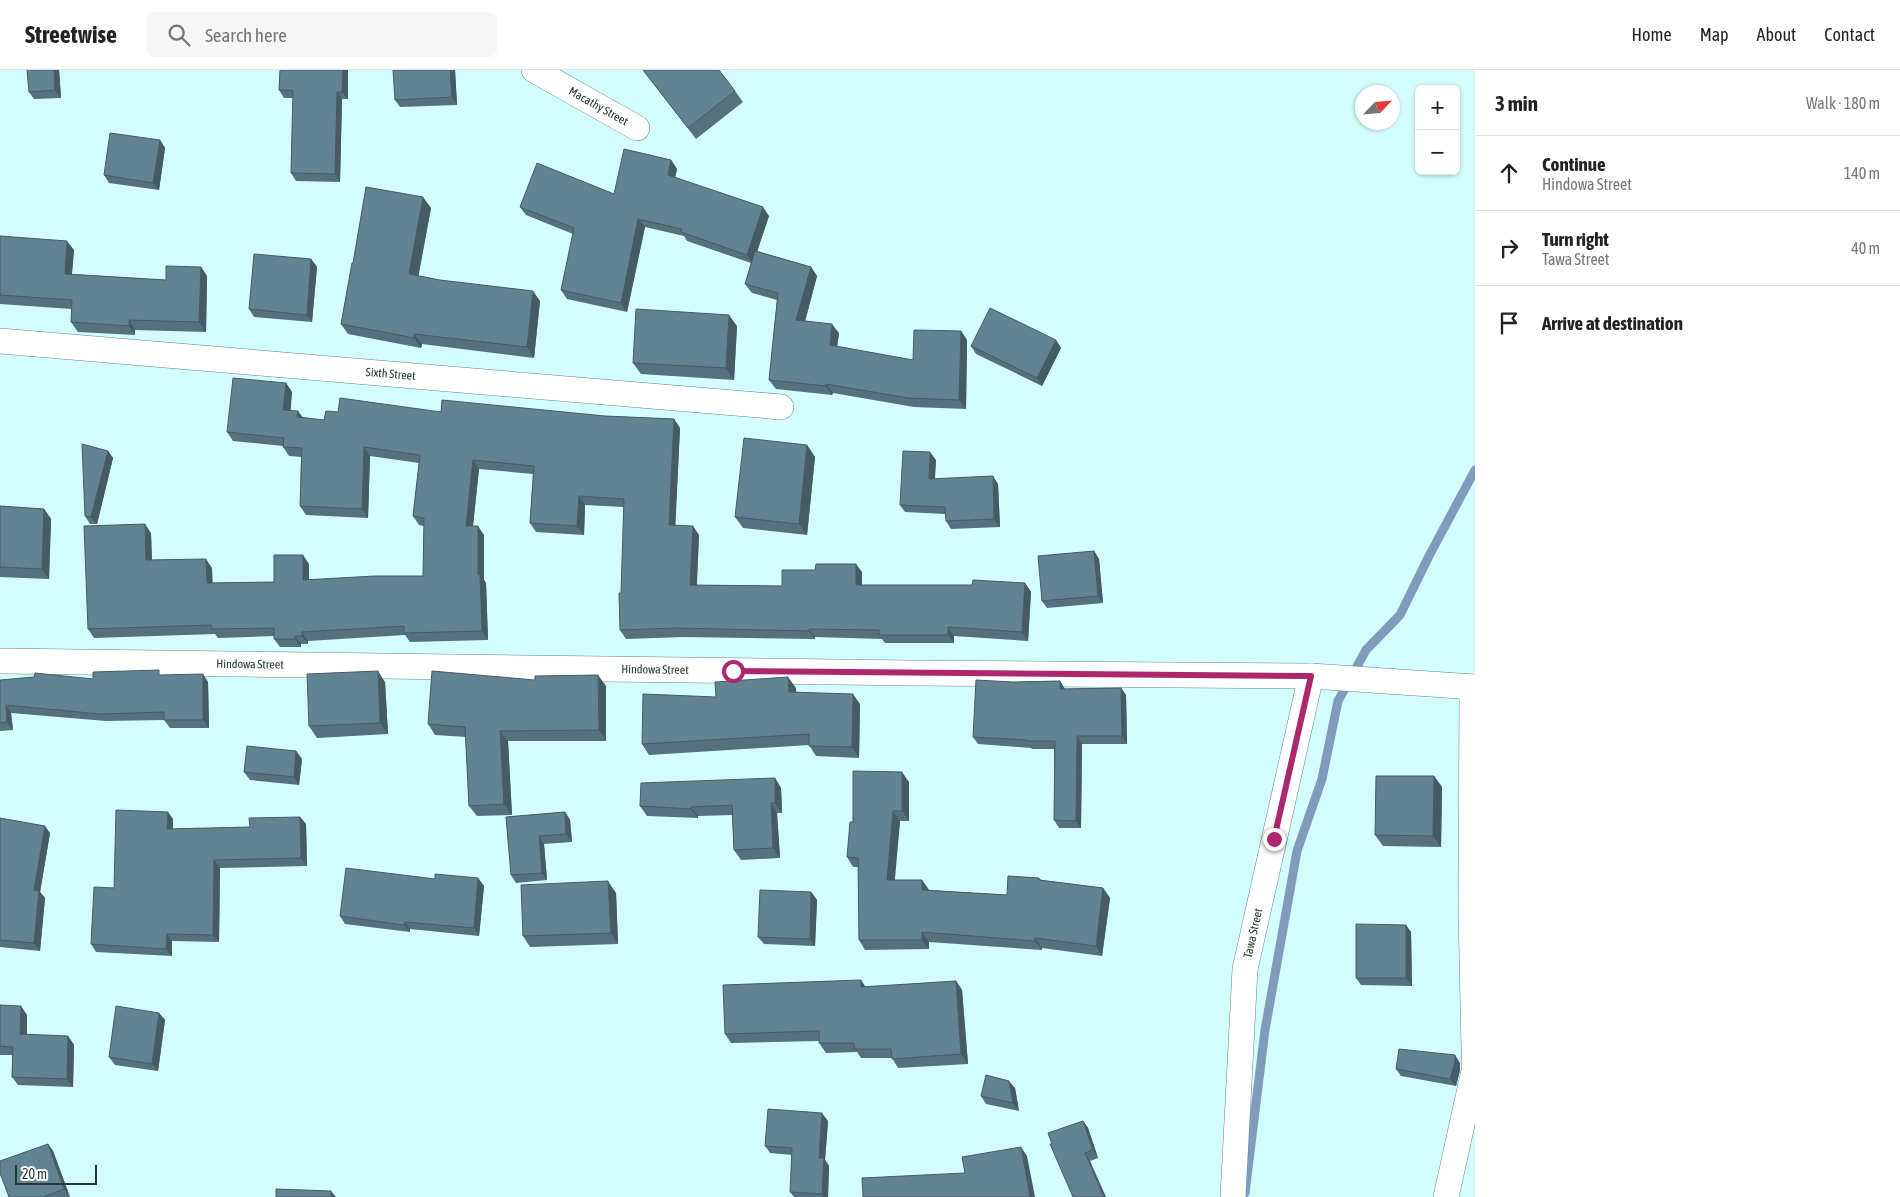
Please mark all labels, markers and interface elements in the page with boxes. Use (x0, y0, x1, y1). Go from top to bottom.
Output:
search box (147, 12, 497, 57)
text: Streetwise (25, 21, 117, 48)
icon: search (165, 21, 193, 49)
text: Search here (205, 24, 287, 46)
text: Home (1632, 24, 1672, 45)
text: Map (1700, 24, 1729, 45)
text: About (1757, 24, 1796, 45)
text: Contact (1824, 24, 1875, 45)
street label: Macathy Street (566, 84, 631, 129)
north arrow (1355, 85, 1400, 130)
map controls (1415, 85, 1460, 175)
button: + (1415, 85, 1460, 130)
text: 3 min (1495, 91, 1538, 115)
text: Walk · 180 m (1806, 94, 1880, 112)
button: − (1415, 130, 1460, 175)
text: Continue (1542, 153, 1606, 175)
icon: ahead (1495, 159, 1523, 187)
text: 140 m (1844, 164, 1880, 182)
text: Hindowa Street (1542, 175, 1632, 193)
text: Turn right (1542, 228, 1609, 250)
icon: right (1495, 234, 1523, 262)
text: 40 m (1851, 239, 1880, 257)
text: Tawa Street (1542, 250, 1609, 268)
icon: arrive (1495, 309, 1523, 337)
text: Arrive at destination (1542, 312, 1683, 334)
street label: Sixth Street (365, 365, 417, 383)
street label: Hindowa Street (216, 657, 284, 672)
route start (722, 660, 745, 683)
street label: Hindowa Street (621, 662, 689, 677)
route end (1263, 828, 1286, 851)
street label: Tawa Street (1241, 906, 1266, 959)
scale bar (15, 1162, 98, 1185)
text: 20 m (22, 1166, 47, 1182)

